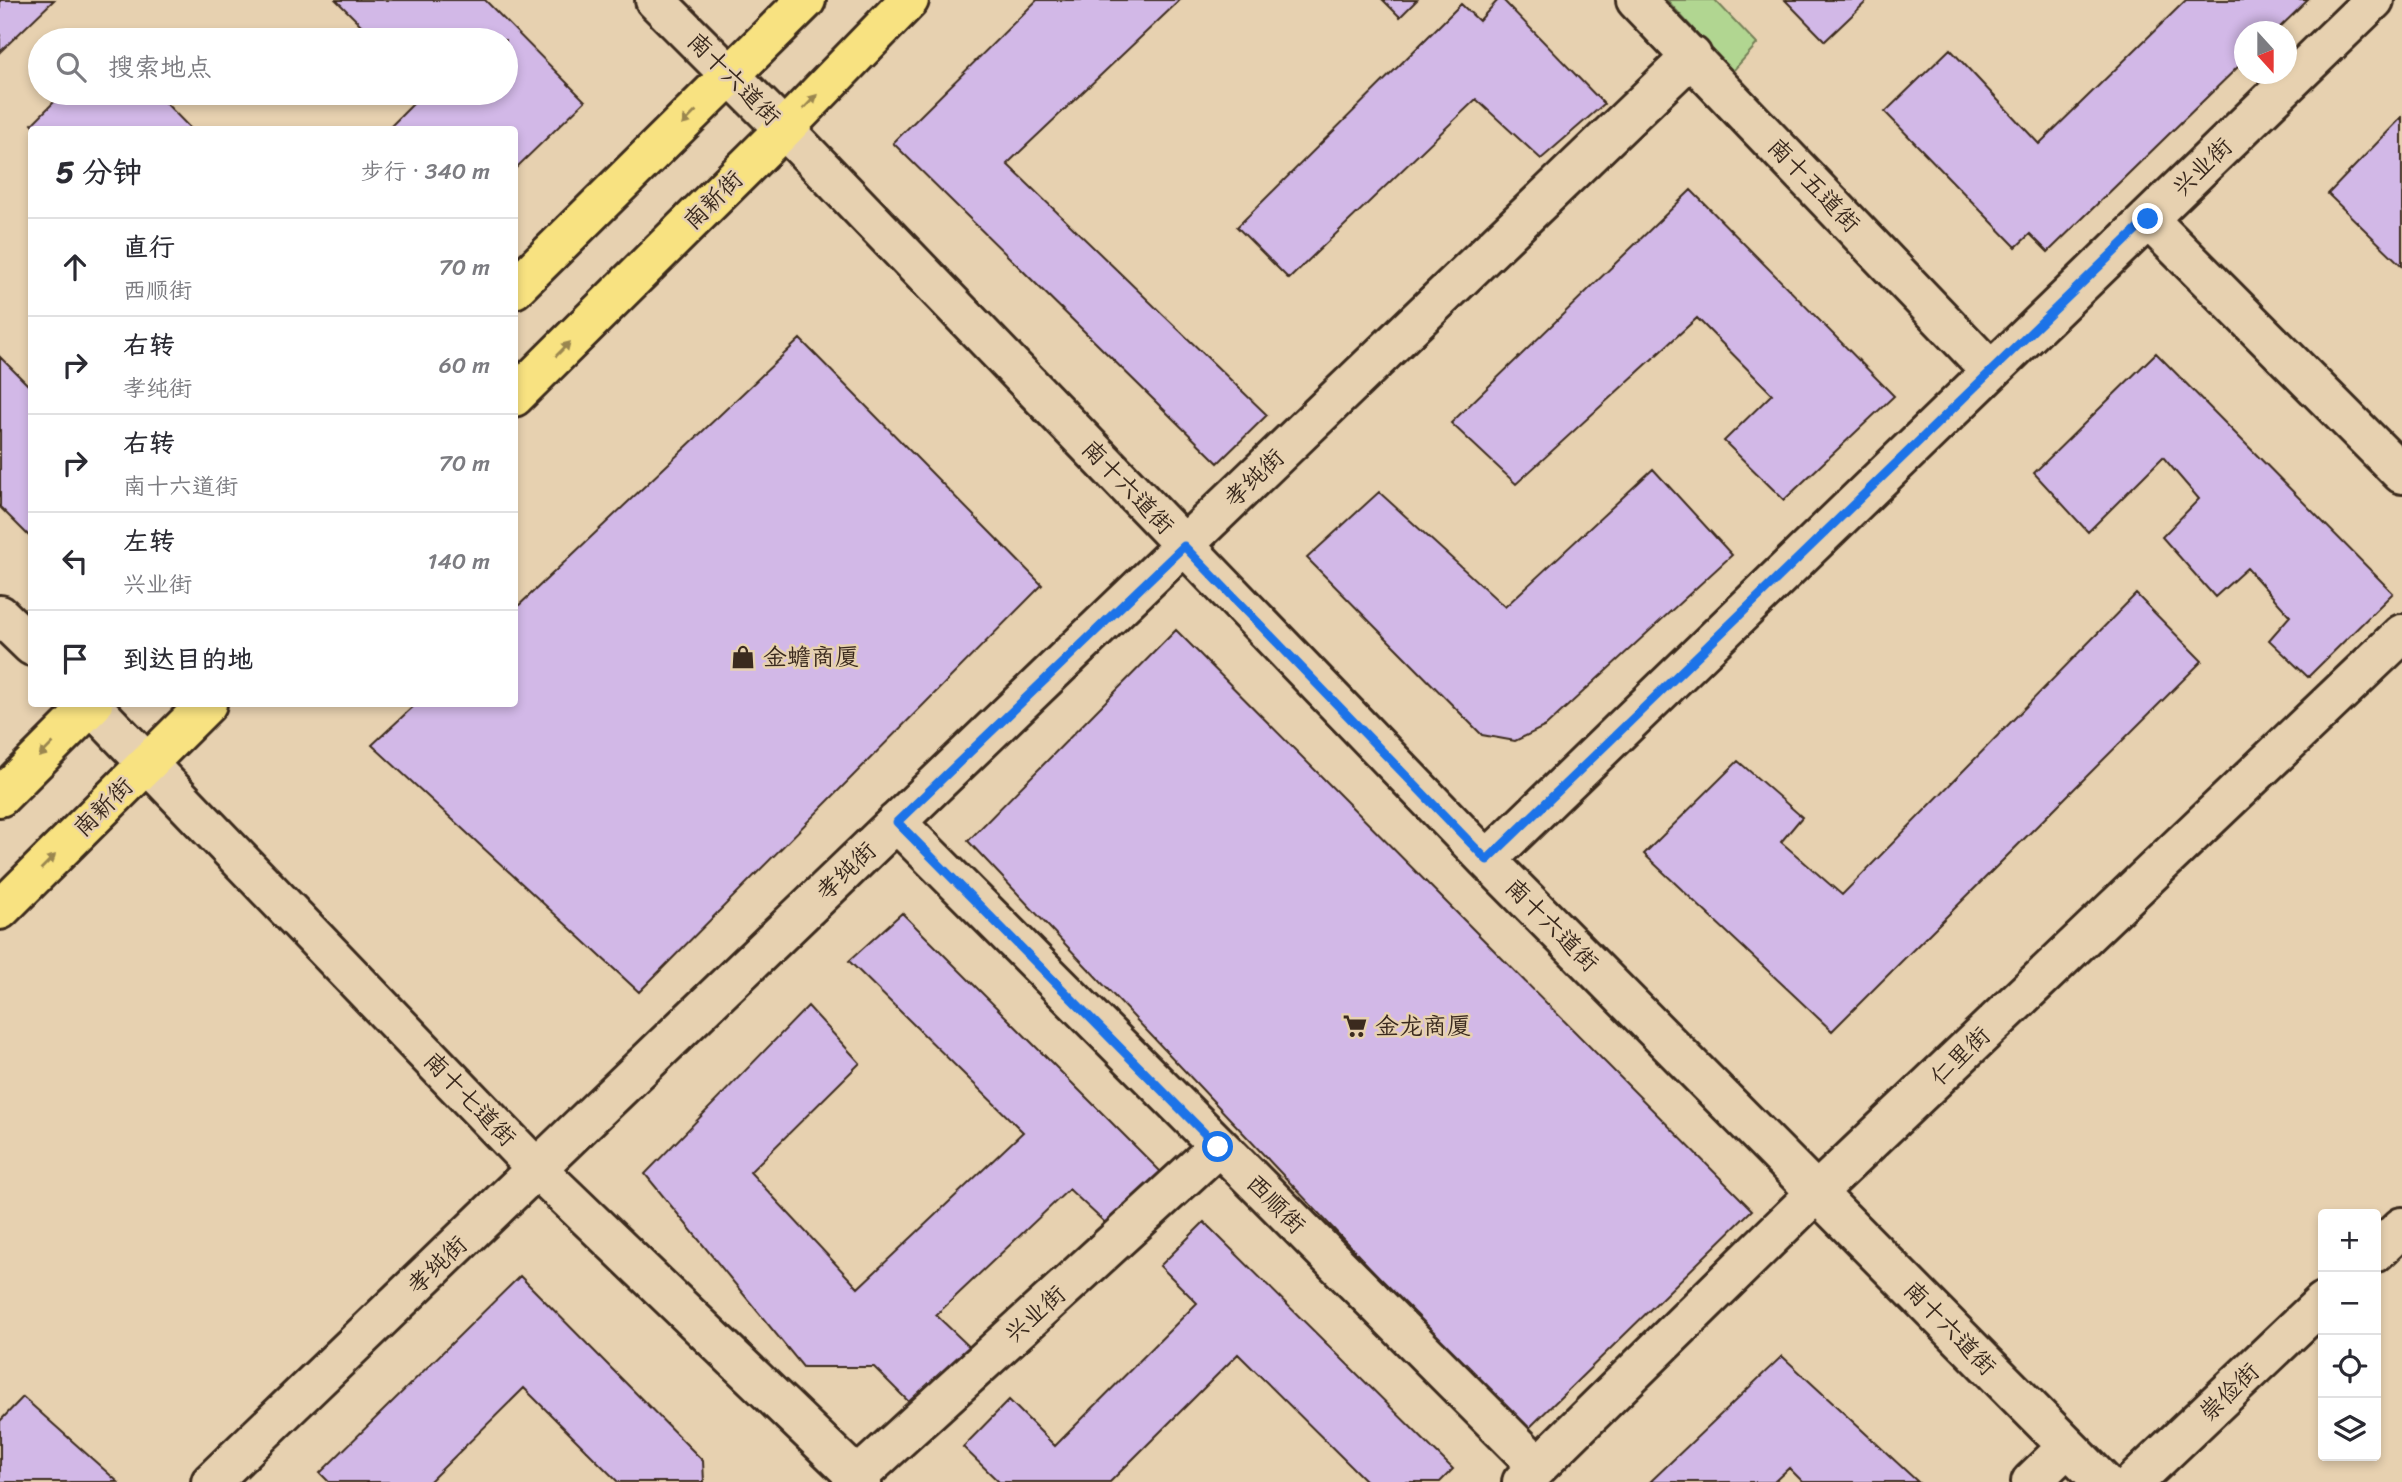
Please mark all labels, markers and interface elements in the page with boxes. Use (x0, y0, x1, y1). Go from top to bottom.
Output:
north arrow (2234, 21, 2297, 84)
street label: 南十六道街 (677, 22, 791, 136)
search box (28, 28, 518, 105)
text: 搜索地点 (108, 44, 212, 90)
icon: search (52, 48, 90, 86)
one-way arrow (802, 94, 818, 111)
one-way arrow (680, 109, 697, 126)
street label: 南十五道街 (1757, 127, 1871, 243)
street label: 兴业街 (2162, 127, 2242, 207)
text: 5 分钟 (56, 145, 142, 199)
text: 步行 · 340 m (361, 151, 490, 192)
street label: 南新街 (673, 160, 753, 240)
route end (2132, 203, 2163, 234)
text: 直行 (123, 224, 175, 270)
text: 70 m (439, 247, 490, 288)
icon: ahead (56, 248, 94, 286)
text: 西顺街 (123, 270, 192, 311)
text: 右转 (123, 322, 175, 368)
one-way arrow (554, 342, 571, 358)
text: 60 m (439, 345, 490, 386)
icon: right (56, 346, 94, 384)
text: 孝纯街 (123, 368, 192, 409)
text: 右转 (123, 420, 175, 466)
street label: 南十六道街 (1071, 429, 1185, 545)
street label: 孝纯街 (1214, 438, 1294, 518)
text: 70 m (439, 443, 490, 484)
icon: right (56, 444, 94, 482)
text: 南十六道街 (123, 466, 238, 507)
text: 左转 (123, 518, 175, 564)
text: 140 m (428, 541, 490, 582)
icon: left (56, 542, 94, 580)
text: 兴业街 (123, 564, 192, 605)
text: 到达目的地 (123, 636, 253, 682)
place label: 金蟾商厦 (763, 636, 859, 678)
icon: arrive (56, 640, 94, 678)
shop icon: 金蟾商厦 (729, 643, 757, 671)
one-way arrow (39, 741, 55, 758)
street label: 南新街 (63, 767, 143, 847)
street label: 孝纯街 (806, 831, 886, 911)
one-way arrow (40, 853, 57, 870)
street label: 南十六道街 (1495, 868, 1609, 982)
place label: 金龙商厦 (1375, 1005, 1471, 1047)
supermarket icon: 金龙商厦 (1341, 1012, 1369, 1040)
street label: 仁里街 (1920, 1016, 2000, 1096)
street label: 南十七道街 (413, 1041, 527, 1157)
route start (1202, 1131, 1233, 1162)
street label: 西顺街 (1236, 1164, 1316, 1244)
map controls (2318, 1209, 2381, 1461)
button: + (2318, 1209, 2381, 1272)
street label: 孝纯街 (397, 1225, 477, 1305)
street label: 南十六道街 (1893, 1270, 2007, 1386)
button: − (2318, 1272, 2381, 1335)
street label: 兴业街 (994, 1274, 1076, 1354)
button: locate (2318, 1335, 2381, 1398)
street label: 崇俭街 (2189, 1352, 2269, 1432)
button: layers (2318, 1398, 2381, 1461)

